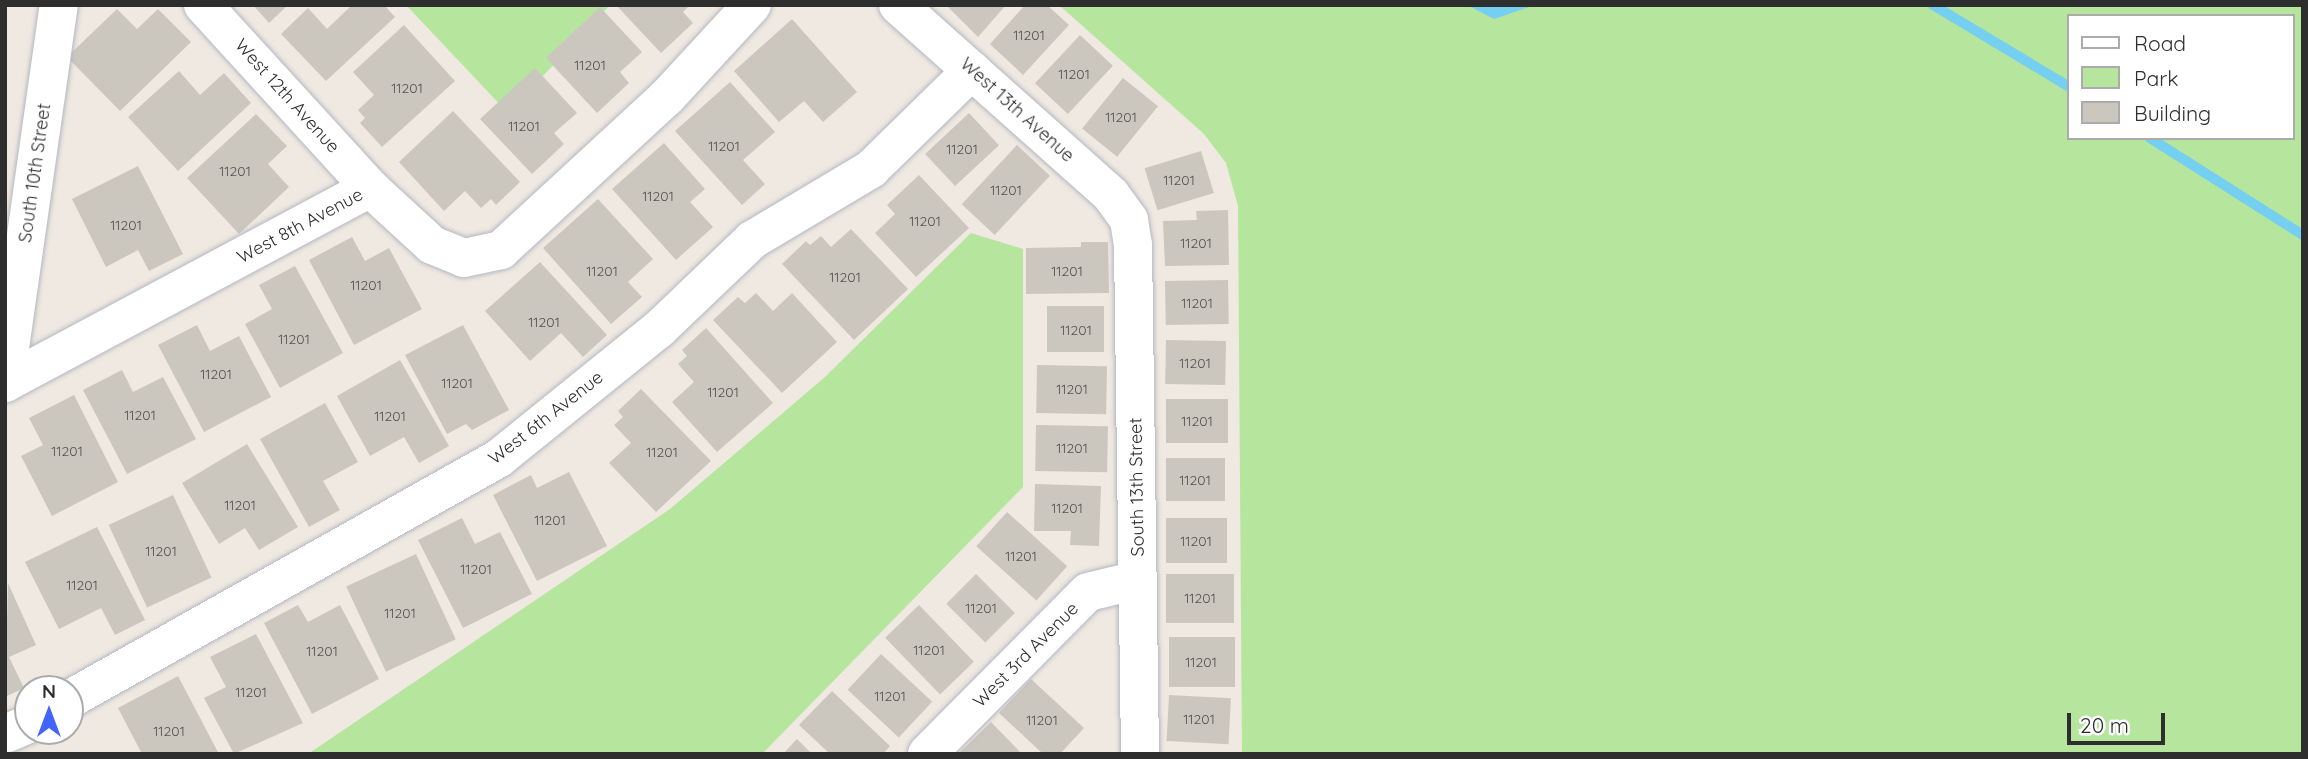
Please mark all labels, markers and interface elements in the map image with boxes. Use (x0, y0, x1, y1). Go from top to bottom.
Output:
legend (2066, 14, 2294, 140)
house number: 11201 (1013, 27, 1045, 43)
text: Road (2134, 30, 2186, 56)
street label: West 12th Avenue (230, 34, 344, 158)
street label: West 13th Avenue (956, 53, 1078, 167)
house number: 11201 (574, 57, 606, 73)
text: Park (2134, 65, 2178, 91)
house number: 11201 (1058, 66, 1090, 82)
house number: 11201 (391, 80, 423, 96)
text: Building (2134, 100, 2211, 126)
street label: South 10th Street (15, 102, 55, 244)
house number: 11201 (1105, 109, 1137, 125)
house number: 11201 (508, 118, 540, 134)
house number: 11201 (708, 138, 740, 154)
house number: 11201 (946, 141, 978, 157)
house number: 11201 (219, 163, 251, 179)
house number: 11201 (1163, 172, 1195, 188)
house number: 11201 (990, 182, 1022, 198)
street label: West 8th Avenue (233, 184, 367, 268)
house number: 11201 (642, 188, 674, 204)
house number: 11201 (909, 213, 941, 229)
house number: 11201 (110, 217, 142, 233)
house number: 11201 (1180, 235, 1212, 251)
house number: 11201 (586, 263, 618, 279)
house number: 11201 (1051, 263, 1083, 279)
house number: 11201 (829, 269, 861, 285)
house number: 11201 (350, 277, 382, 293)
house number: 11201 (1181, 295, 1213, 311)
house number: 11201 (528, 314, 560, 330)
house number: 11201 (1060, 322, 1092, 338)
house number: 11201 (278, 331, 310, 347)
house number: 11201 (1179, 355, 1211, 371)
house number: 11201 (200, 366, 232, 382)
street label: West 6th Avenue (484, 367, 608, 469)
house number: 11201 (441, 375, 473, 391)
house number: 11201 (1056, 381, 1088, 397)
house number: 11201 (707, 384, 739, 400)
house number: 11201 (124, 407, 156, 423)
house number: 11201 (374, 408, 406, 424)
house number: 11201 (1181, 413, 1213, 429)
street label: South 13th Street (1125, 417, 1149, 557)
house number: 11201 (1056, 440, 1088, 456)
house number: 11201 (51, 443, 83, 459)
house number: 11201 (646, 444, 678, 460)
house number: 11201 (1179, 472, 1211, 488)
house number: 11201 (224, 497, 256, 513)
house number: 11201 (1051, 500, 1083, 516)
house number: 11201 (534, 512, 566, 528)
house number: 11201 (1180, 533, 1212, 549)
house number: 11201 (145, 543, 177, 559)
house number: 11201 (1005, 548, 1037, 564)
house number: 11201 (460, 561, 492, 577)
house number: 11201 (66, 577, 98, 593)
house number: 11201 (1184, 590, 1216, 606)
street label: West 3rd Avenue (969, 598, 1083, 712)
house number: 11201 (965, 600, 997, 616)
house number: 11201 (384, 605, 416, 621)
house number: 11201 (913, 642, 945, 658)
house number: 11201 (306, 643, 338, 659)
house number: 11201 (1185, 654, 1217, 670)
north arrow (14, 675, 84, 745)
text: N (42, 679, 56, 703)
house number: 11201 (235, 684, 267, 700)
house number: 11201 (874, 688, 906, 704)
scale bar (2070, 700, 2168, 744)
house number: 11201 (1183, 711, 1215, 727)
house number: 11201 (1026, 712, 1058, 728)
text: 20 m (2080, 712, 2129, 738)
house number: 11201 (153, 723, 185, 739)

